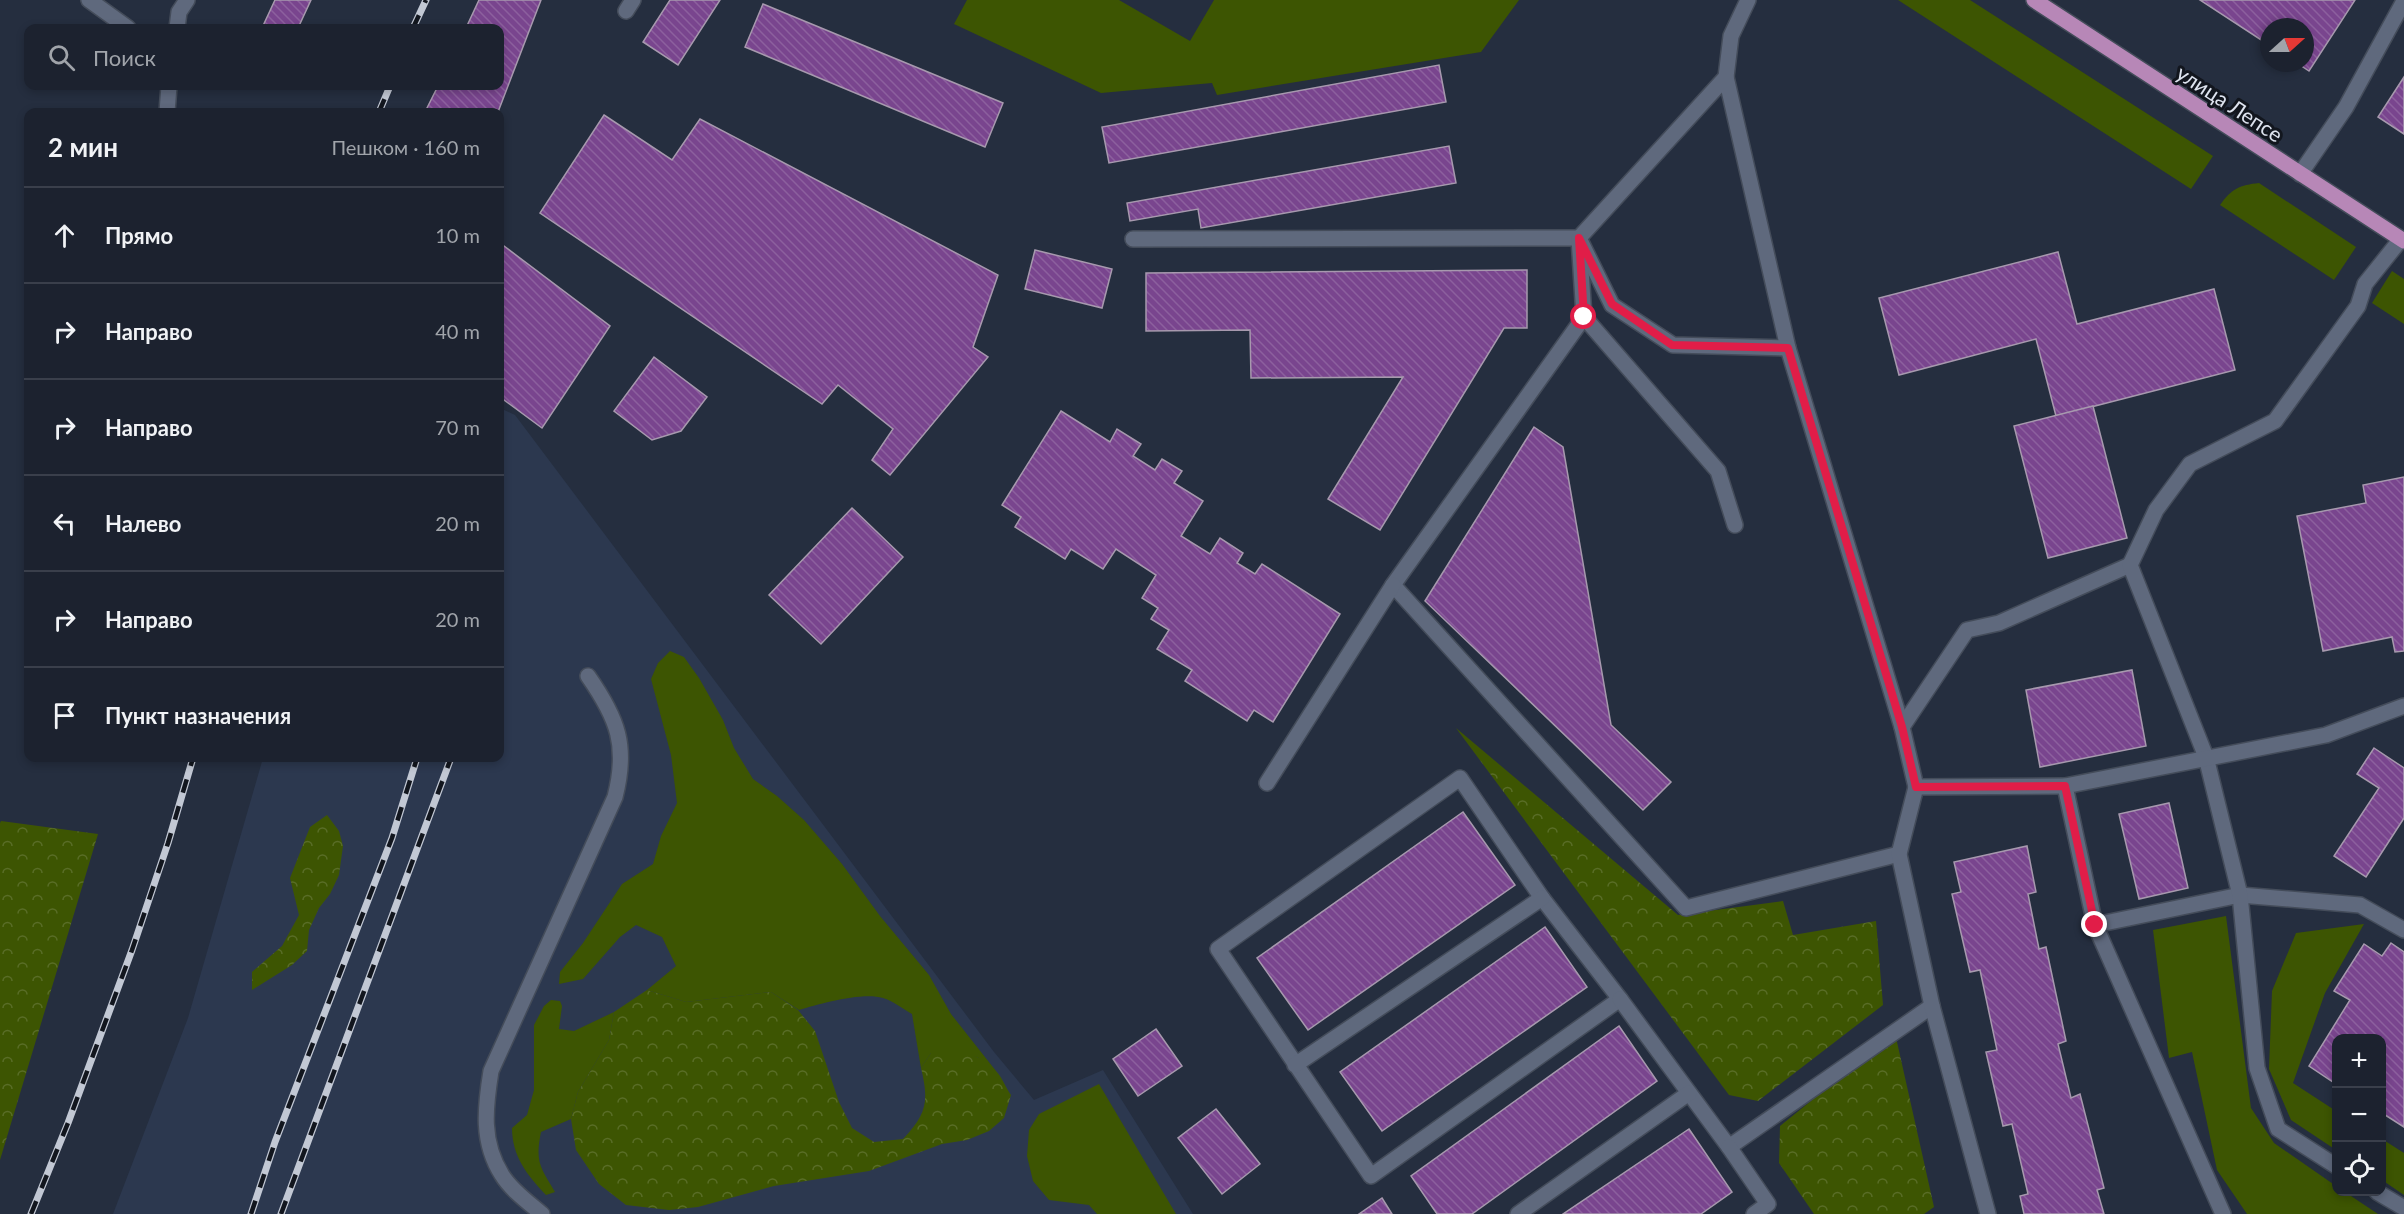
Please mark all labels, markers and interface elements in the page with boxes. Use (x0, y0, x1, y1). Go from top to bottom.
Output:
north arrow (2260, 18, 2314, 72)
search box (24, 24, 504, 90)
icon: search (45, 41, 78, 74)
text: Поиск (93, 44, 156, 71)
street label: улица Лепсе (2172, 59, 2288, 147)
text: 2 мин (48, 131, 118, 163)
text: Пешком · 160 m (331, 135, 480, 159)
icon: ahead (48, 219, 81, 252)
text: Прямо (105, 222, 173, 249)
text: 10 m (435, 223, 480, 247)
route start (1570, 303, 1596, 329)
icon: right (48, 315, 81, 348)
text: Направо (105, 318, 193, 345)
text: 40 m (435, 319, 480, 343)
icon: right (48, 411, 81, 444)
text: Направо (105, 414, 193, 441)
text: 70 m (435, 415, 480, 439)
icon: left (48, 507, 81, 540)
text: Налево (105, 510, 181, 537)
text: 20 m (435, 511, 480, 535)
icon: right (48, 603, 81, 636)
text: Направо (105, 606, 193, 633)
text: 20 m (435, 607, 480, 631)
icon: arrive (48, 699, 81, 732)
text: Пункт назначения (105, 702, 291, 729)
route end (2081, 911, 2107, 937)
map controls (2332, 1034, 2386, 1196)
button: + (2332, 1034, 2386, 1088)
button: − (2332, 1088, 2386, 1142)
button: locate (2332, 1142, 2386, 1196)

